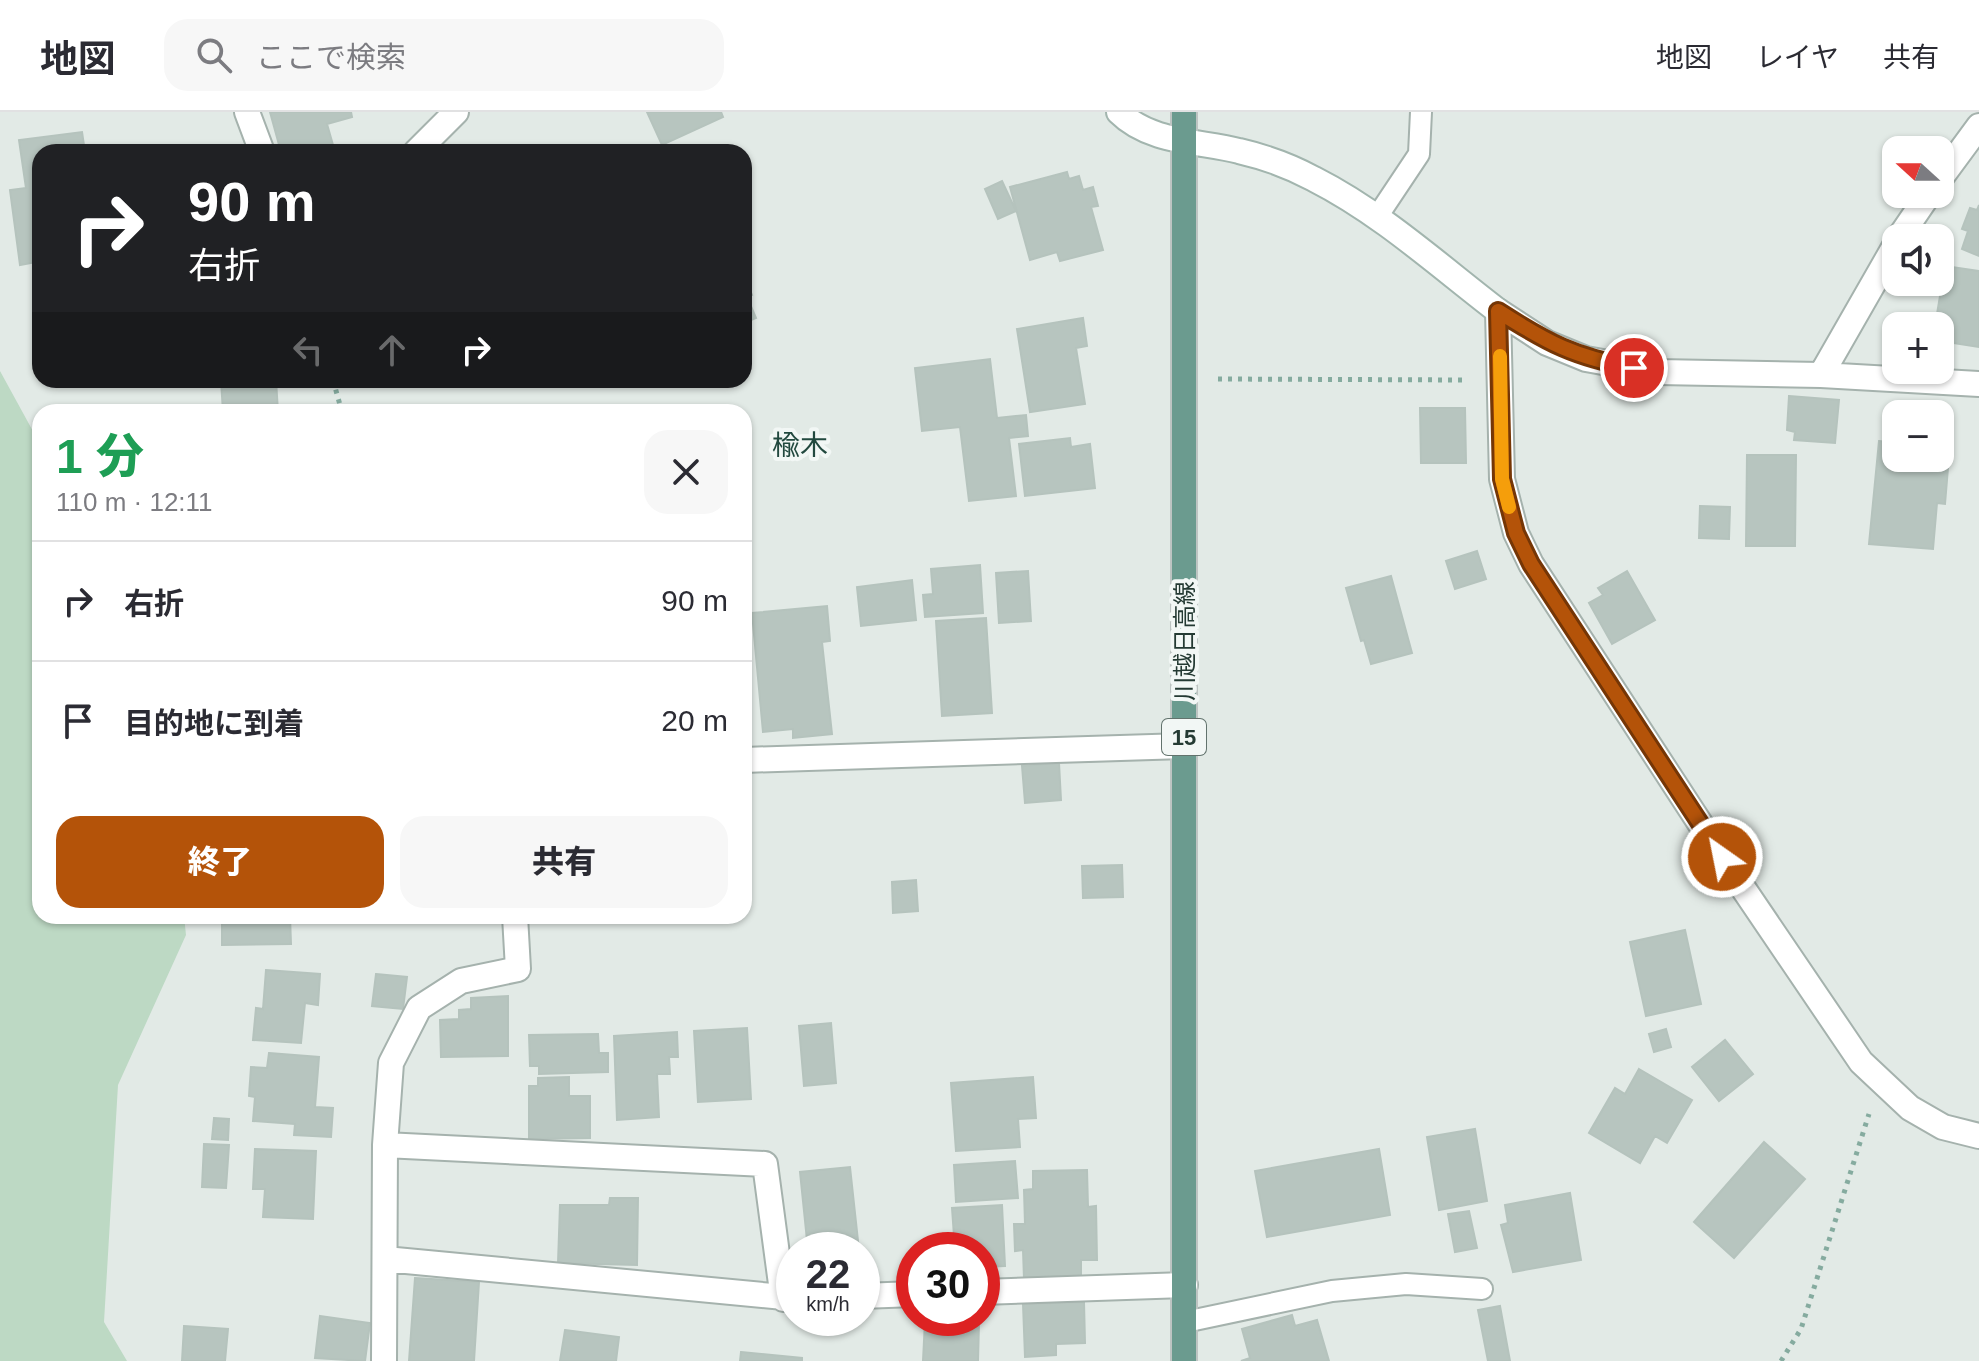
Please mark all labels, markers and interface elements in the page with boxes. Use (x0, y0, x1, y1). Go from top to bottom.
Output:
search box (164, 19, 724, 91)
icon: search (192, 33, 236, 77)
text: 地図 (40, 38, 116, 80)
text: ここで検索 (256, 41, 406, 74)
text: 地図 (1656, 42, 1712, 73)
text: レイヤ (1756, 42, 1839, 73)
text: 共有 (1883, 42, 1939, 73)
north arrow (1882, 136, 1954, 208)
map controls (1882, 136, 1954, 472)
text: 90 m (188, 170, 316, 233)
icon: right (56, 176, 160, 280)
button: sound (1882, 224, 1954, 296)
text: 右折 (188, 245, 260, 286)
button: + (1882, 312, 1954, 384)
icon: left (286, 328, 330, 372)
icon: ahead (370, 328, 414, 372)
icon: right (454, 328, 498, 372)
pin (1600, 334, 1668, 402)
icon: arrive (1612, 346, 1656, 390)
button: − (1882, 400, 1954, 472)
text: 1 分 (56, 430, 144, 483)
button: close (644, 430, 728, 514)
district label: 楡木 (772, 430, 828, 461)
text: 110 m · 12:11 (56, 487, 213, 517)
icon: right (56, 579, 100, 623)
street label: 川越日高線 (1171, 581, 1198, 701)
text: 90 m (661, 584, 728, 617)
text: 右折 (124, 587, 184, 620)
icon: arrive (56, 699, 100, 743)
text: 20 m (661, 704, 728, 737)
text: 目的地に到着 (124, 707, 304, 740)
road number: 15 (1162, 719, 1206, 755)
position arrow (1680, 815, 1764, 899)
button: 終了 (56, 816, 384, 908)
button: 共有 (400, 816, 728, 908)
speed limit sign: 30 (896, 1232, 1000, 1336)
text: 22 (806, 1252, 850, 1296)
text: km/h (806, 1293, 850, 1315)

